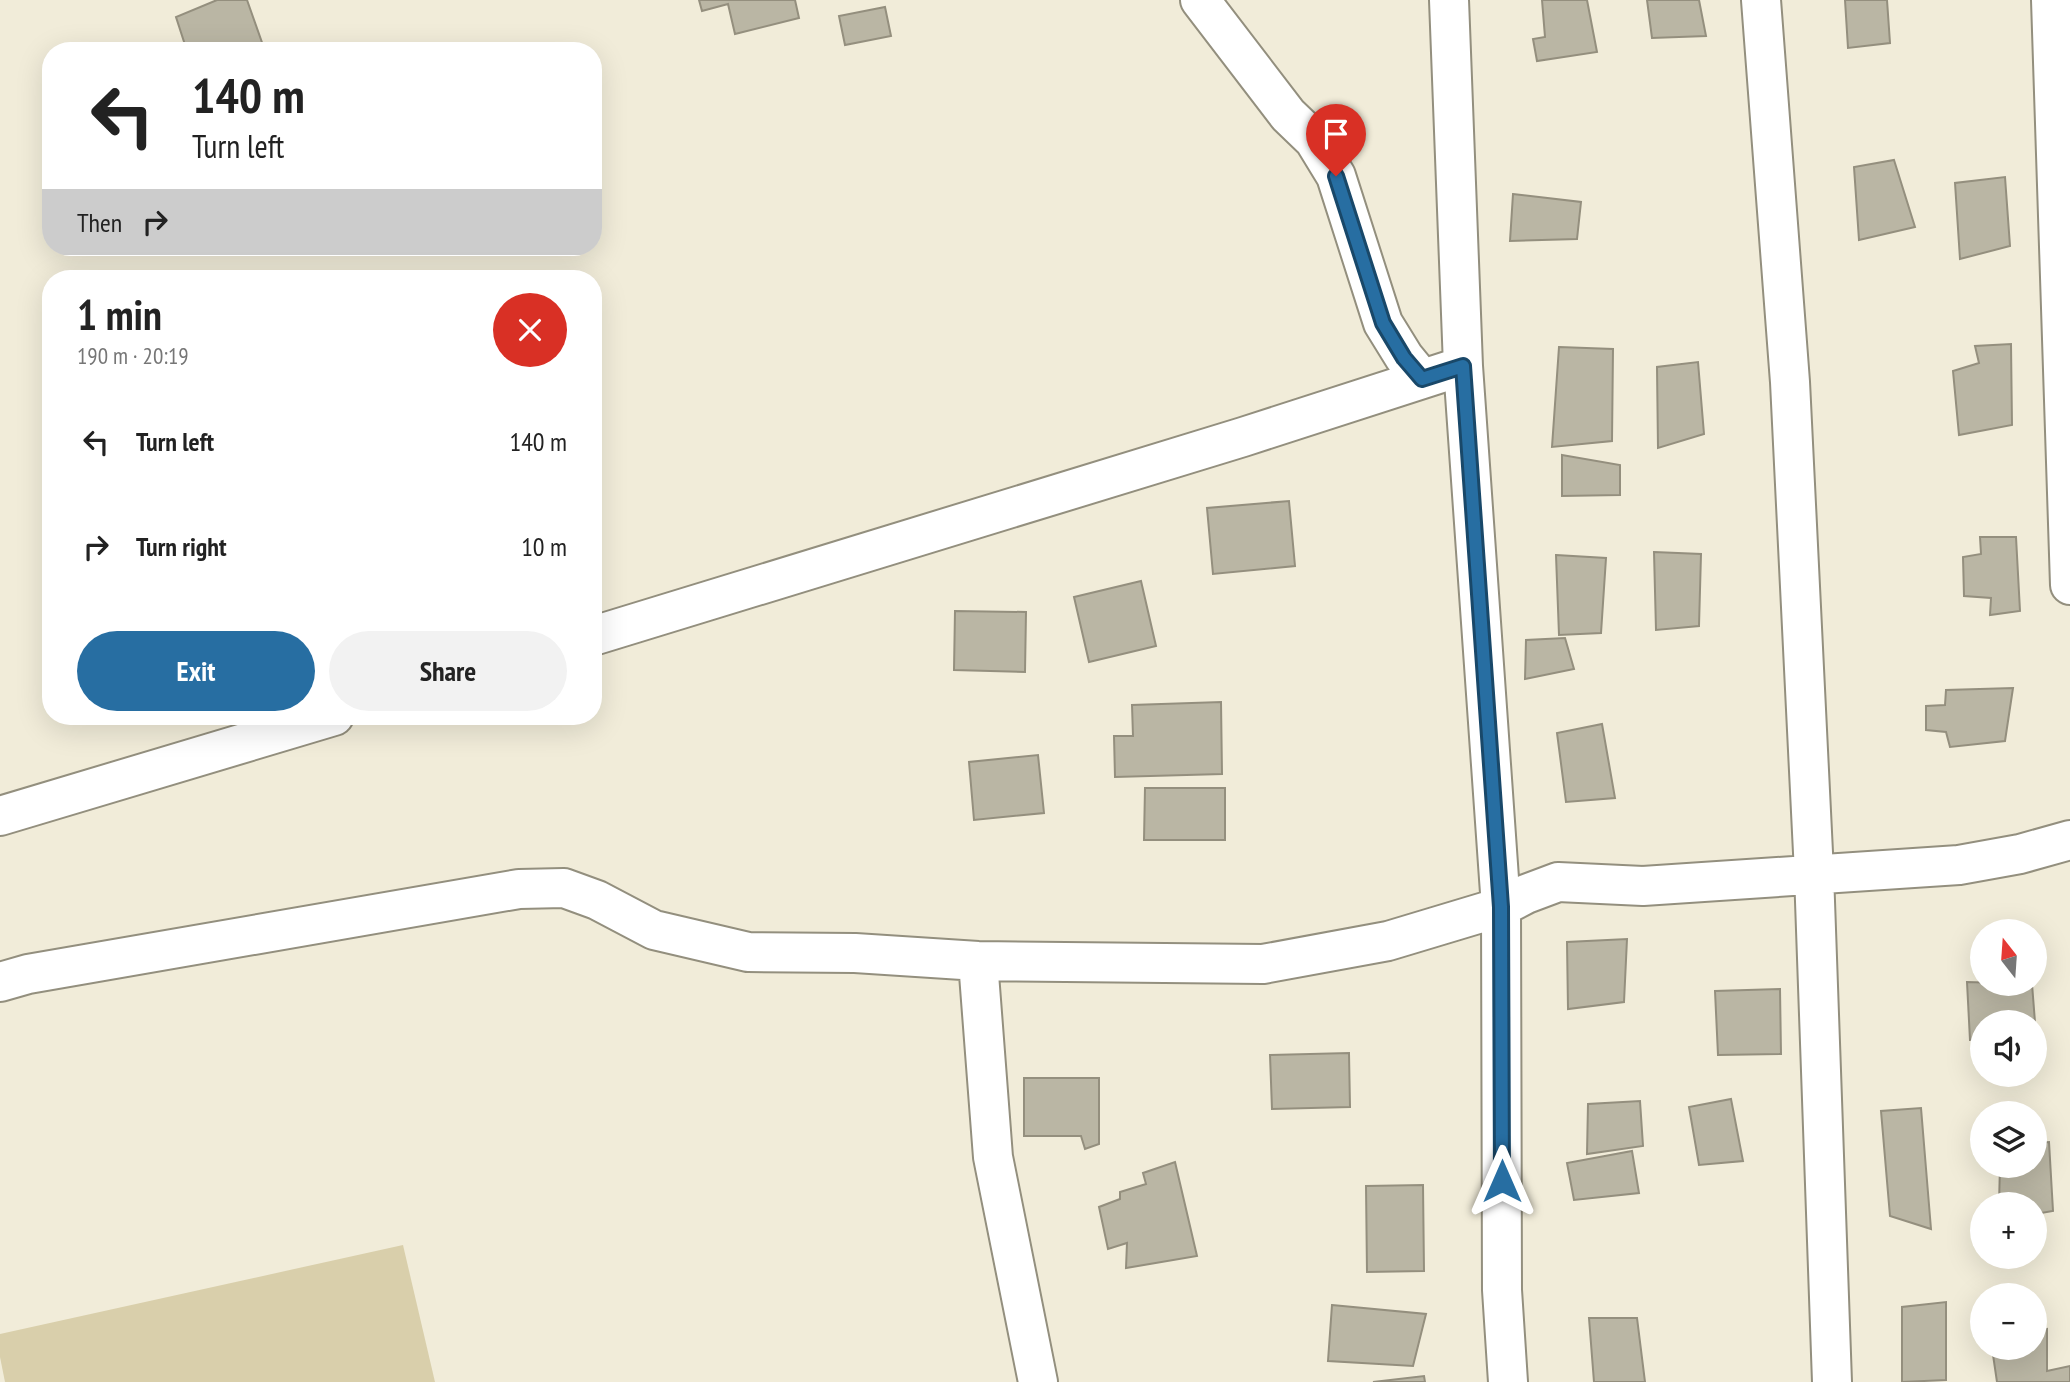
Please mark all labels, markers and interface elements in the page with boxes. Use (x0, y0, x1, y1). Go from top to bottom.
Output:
text: 140 m (192, 63, 305, 127)
icon: left (77, 70, 168, 161)
pin (1306, 104, 1366, 176)
icon: arrive (1317, 115, 1355, 153)
text: Turn left (192, 125, 284, 167)
icon: right (136, 203, 174, 241)
text: Then (77, 206, 122, 239)
text: 1 min (77, 287, 162, 342)
button: close (493, 293, 567, 367)
text: 190 m · 20:19 (77, 341, 189, 370)
icon: left (77, 423, 115, 461)
text: Turn left (136, 425, 214, 458)
text: 140 m (509, 425, 567, 458)
icon: right (77, 528, 115, 566)
text: Turn right (136, 530, 227, 563)
text: 10 m (521, 530, 567, 563)
button: Exit (77, 631, 315, 711)
button: Share (329, 631, 567, 711)
north arrow (1970, 919, 2048, 996)
map controls (1970, 919, 2047, 1360)
button: sound (1970, 1010, 2047, 1087)
button: layers (1970, 1101, 2047, 1178)
position arrow (1465, 1144, 1539, 1218)
button: + (1970, 1192, 2047, 1269)
button: − (1970, 1283, 2047, 1360)

